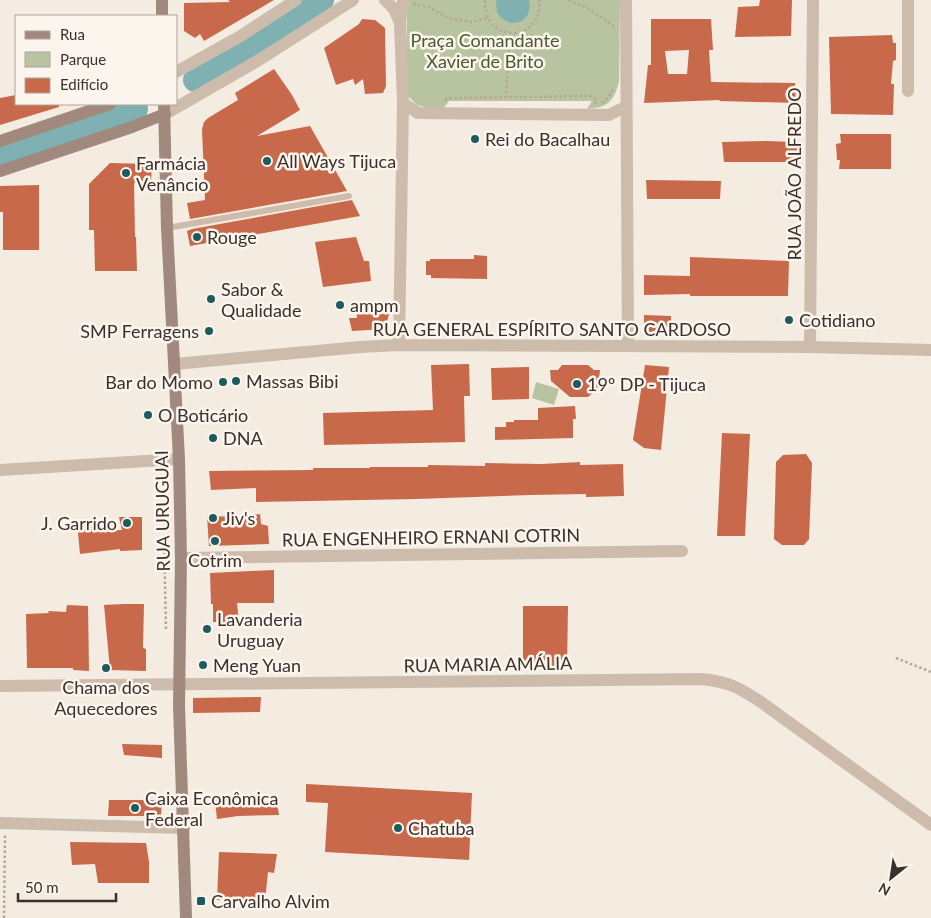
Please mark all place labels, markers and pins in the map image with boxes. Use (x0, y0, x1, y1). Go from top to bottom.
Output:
place label: Rei do Bacalhau (485, 128, 610, 150)
marker: Rei do Bacalhau (469, 133, 481, 145)
place label: All Ways Tijuca (277, 150, 396, 172)
place label: Farmácia Venâncio (136, 152, 209, 195)
marker: All Ways Tijuca (261, 155, 273, 167)
marker: Farmácia Venâncio (120, 167, 132, 179)
place label: Rouge (207, 226, 257, 248)
marker: Rouge (191, 231, 203, 243)
place label: Sabor & Qualidade (221, 278, 301, 321)
marker: Sabor & Qualidade (205, 293, 217, 305)
place label: ampm (350, 294, 399, 316)
marker: ampm (334, 299, 346, 311)
place label: Cotidiano (799, 309, 876, 331)
marker: Cotidiano (783, 314, 795, 326)
place label: SMP Ferragens (80, 320, 199, 342)
marker: SMP Ferragens (203, 325, 215, 337)
place label: Massas Bibi (246, 370, 339, 392)
place label: Bar do Momo (105, 371, 213, 393)
place label: 19º DP - Tijuca (587, 373, 706, 395)
marker: Massas Bibi (230, 375, 242, 387)
marker: Bar do Momo (217, 376, 229, 388)
marker: 19º DP - Tijuca (571, 378, 583, 390)
place label: O Boticário (158, 404, 248, 426)
marker: O Boticário (142, 409, 154, 421)
place label: DNA (223, 427, 263, 449)
marker: DNA (207, 432, 219, 444)
place label: Jiv's (223, 507, 256, 529)
place label: J. Garrido (41, 512, 117, 534)
marker: Jiv's (207, 512, 219, 524)
marker: J. Garrido (121, 517, 133, 529)
marker: Cotrim (209, 535, 221, 547)
place label: Cotrim (188, 549, 242, 571)
place label: Lavanderia Uruguay (217, 608, 302, 651)
marker: Lavanderia Uruguay (201, 623, 213, 635)
place label: Meng Yuan (213, 654, 301, 676)
marker: Meng Yuan (197, 659, 209, 671)
marker: Chama dos Aquecedores (100, 662, 112, 674)
place label: Chama dos Aquecedores (54, 676, 158, 719)
place label: Caixa Econômica Federal (145, 787, 278, 830)
marker: Caixa Econômica Federal (129, 802, 141, 814)
place label: Chatuba (408, 817, 474, 839)
marker: Chatuba (392, 822, 404, 834)
place label: Carvalho Alvim (211, 890, 330, 912)
marker: Carvalho Alvim (195, 895, 207, 907)

